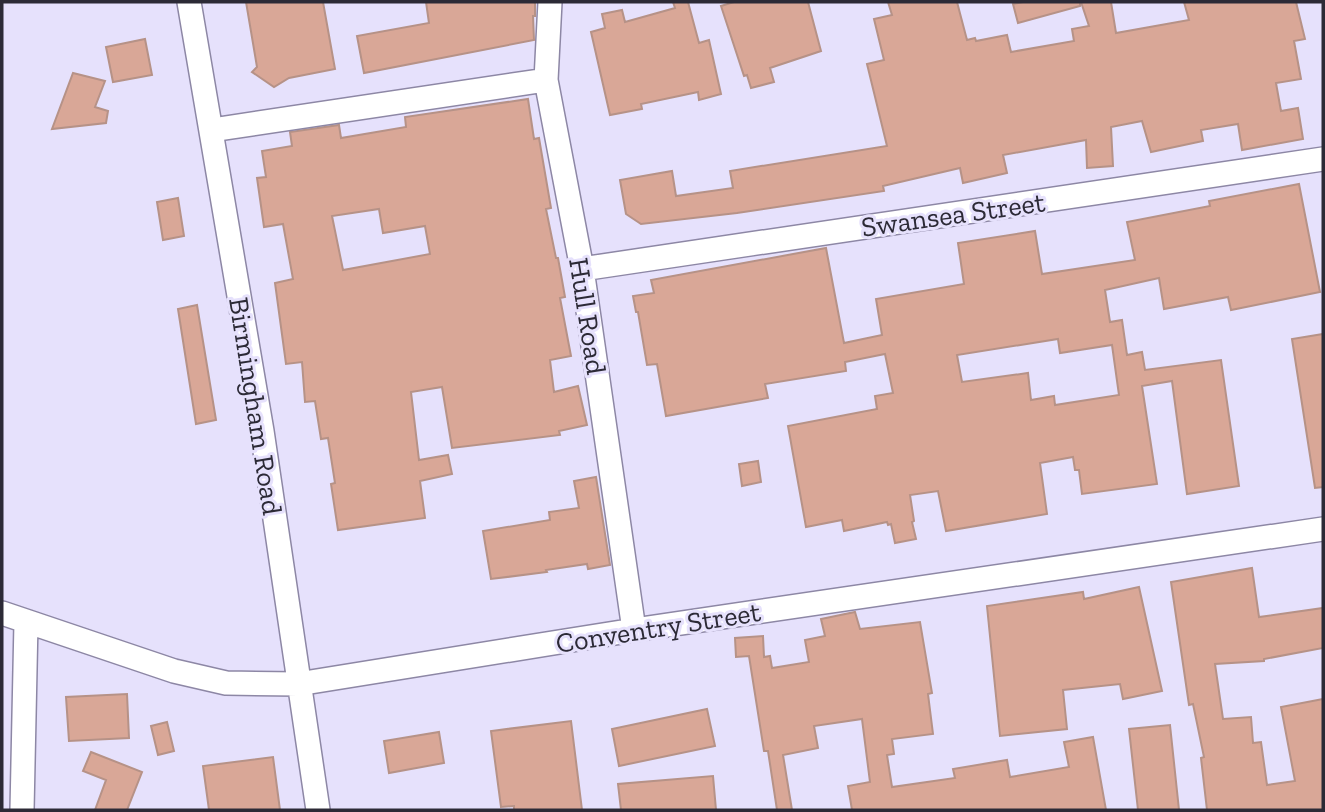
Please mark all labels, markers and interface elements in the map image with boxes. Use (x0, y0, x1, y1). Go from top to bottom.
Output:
street label: Swansea Street (859, 185, 1047, 244)
street label: Hull Road (562, 255, 613, 377)
street label: Birmingham Road (222, 295, 289, 517)
street label: Conventry Street (553, 595, 763, 660)

